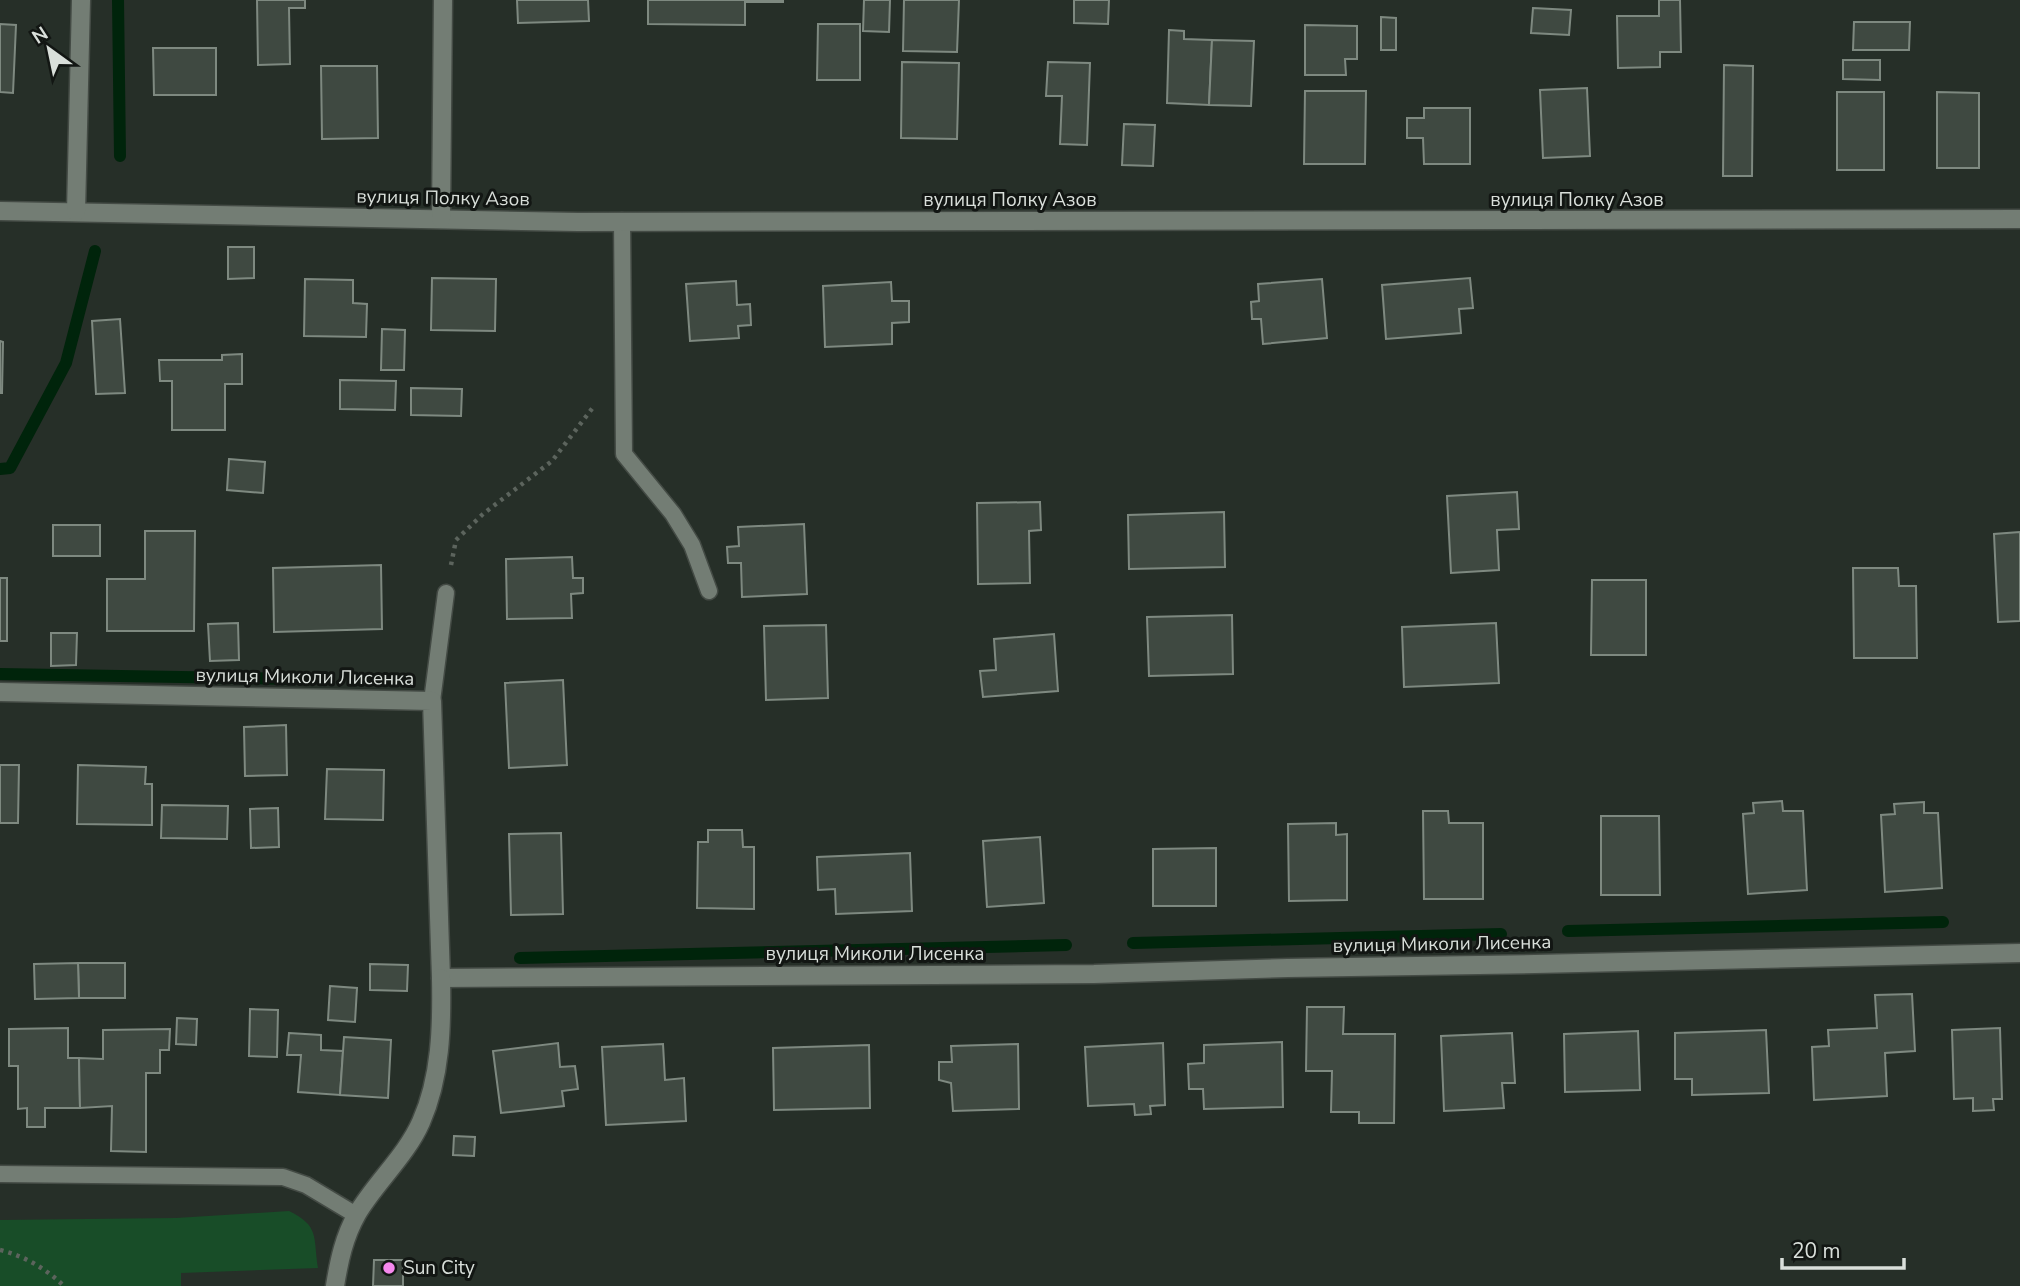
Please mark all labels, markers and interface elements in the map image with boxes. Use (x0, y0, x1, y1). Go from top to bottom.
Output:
north arrow (14, 14, 84, 84)
text: N (27, 21, 53, 50)
street label: вулиця Полку Азов (356, 183, 530, 213)
street label: вулиця Полку Азов (923, 187, 1097, 213)
street label: вулиця Полку Азов (1490, 187, 1664, 213)
street label: вулиця Миколи Лисенка (195, 662, 415, 692)
street label: вулиця Миколи Лисенка (1332, 929, 1552, 959)
street label: вулиця Миколи Лисенка (766, 941, 984, 967)
scale bar (1782, 1226, 1904, 1270)
text: 20 m (1792, 1237, 1841, 1265)
place label: Sun City (403, 1255, 475, 1281)
marker: Sun City (381, 1260, 397, 1276)

